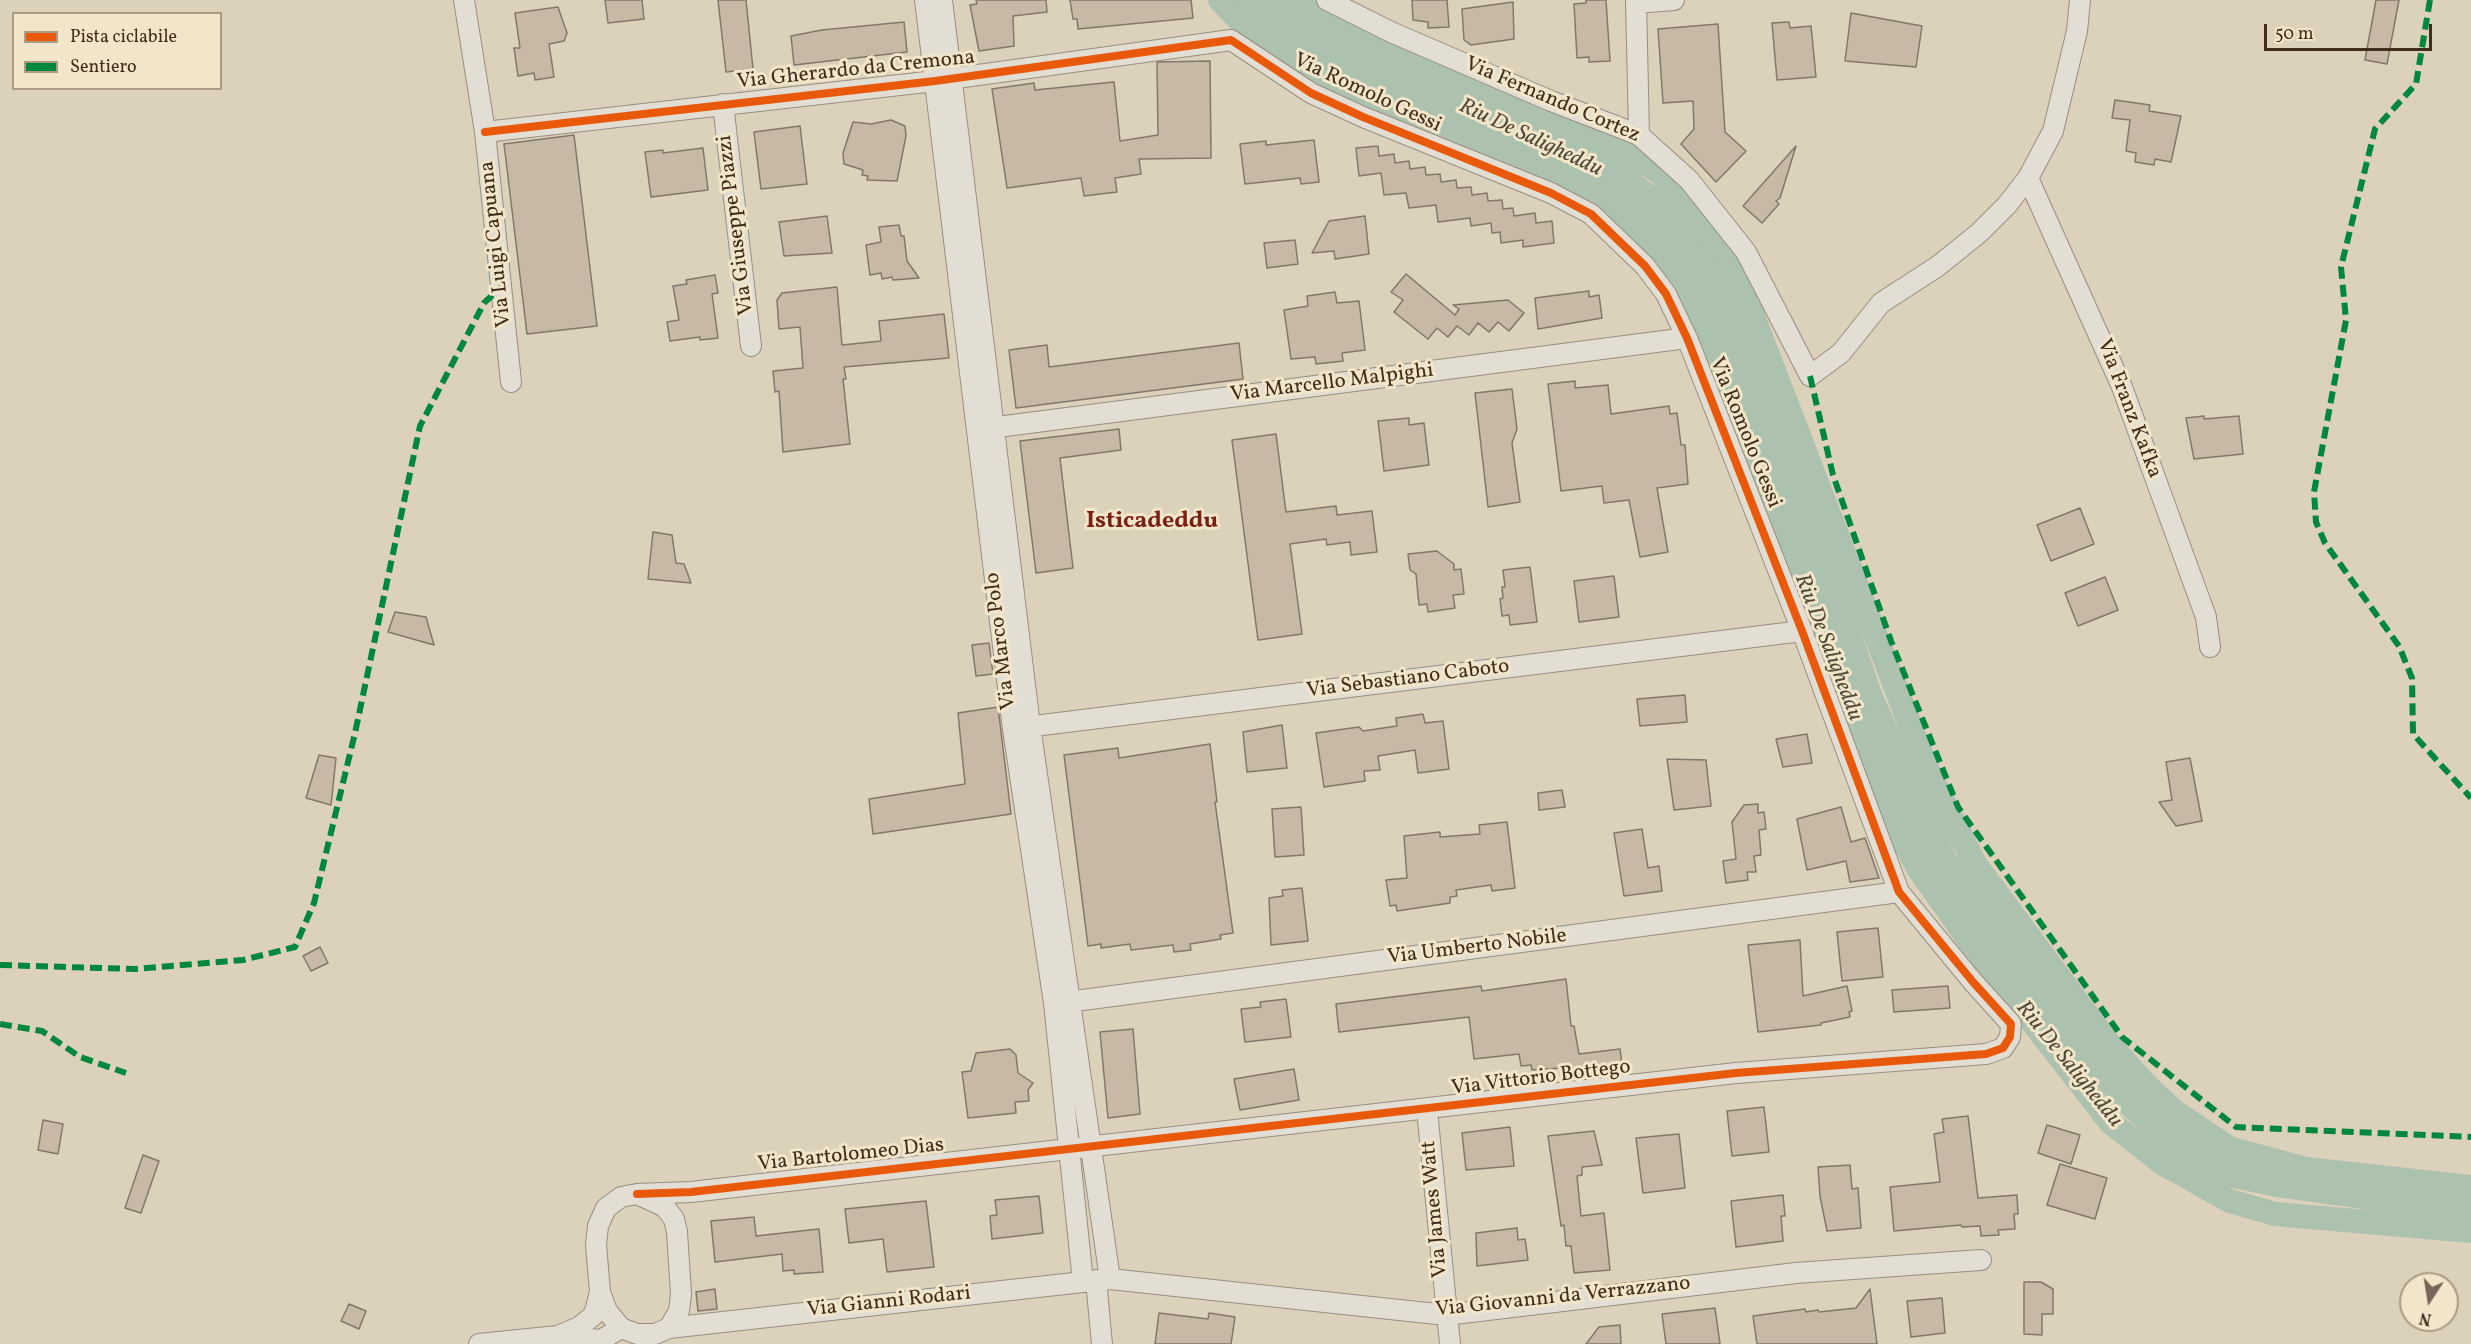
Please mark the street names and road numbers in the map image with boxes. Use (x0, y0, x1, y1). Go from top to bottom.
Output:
street label: Via Gherardo da Cremona (736, 46, 976, 96)
street label: Via Romolo Gessi (1289, 49, 1445, 139)
street label: Via Fernando Cortez (1461, 53, 1643, 149)
street label: Via Giuseppe Piazzi (713, 133, 761, 317)
street label: Via Luigi Capuana (476, 160, 518, 328)
street label: Via Franz Kafka (2090, 336, 2166, 482)
street label: Via Romolo Gessi (1702, 354, 1786, 512)
street label: Via Marcello Malpighi (1229, 359, 1435, 409)
street label: Via Marco Polo (981, 571, 1023, 711)
street label: Via Sebastiano Caboto (1305, 655, 1511, 705)
street label: Via Umberto Nobile (1386, 924, 1568, 972)
street label: Via Vittorio Bottego (1450, 1055, 1632, 1103)
street label: Via Bartolomeo Dias (757, 1134, 945, 1178)
street label: Via James Watt (1417, 1139, 1455, 1279)
street label: Via Giovanni da Verrazzano (1434, 1272, 1692, 1324)
street label: Via Gianni Rodari (806, 1282, 972, 1324)

